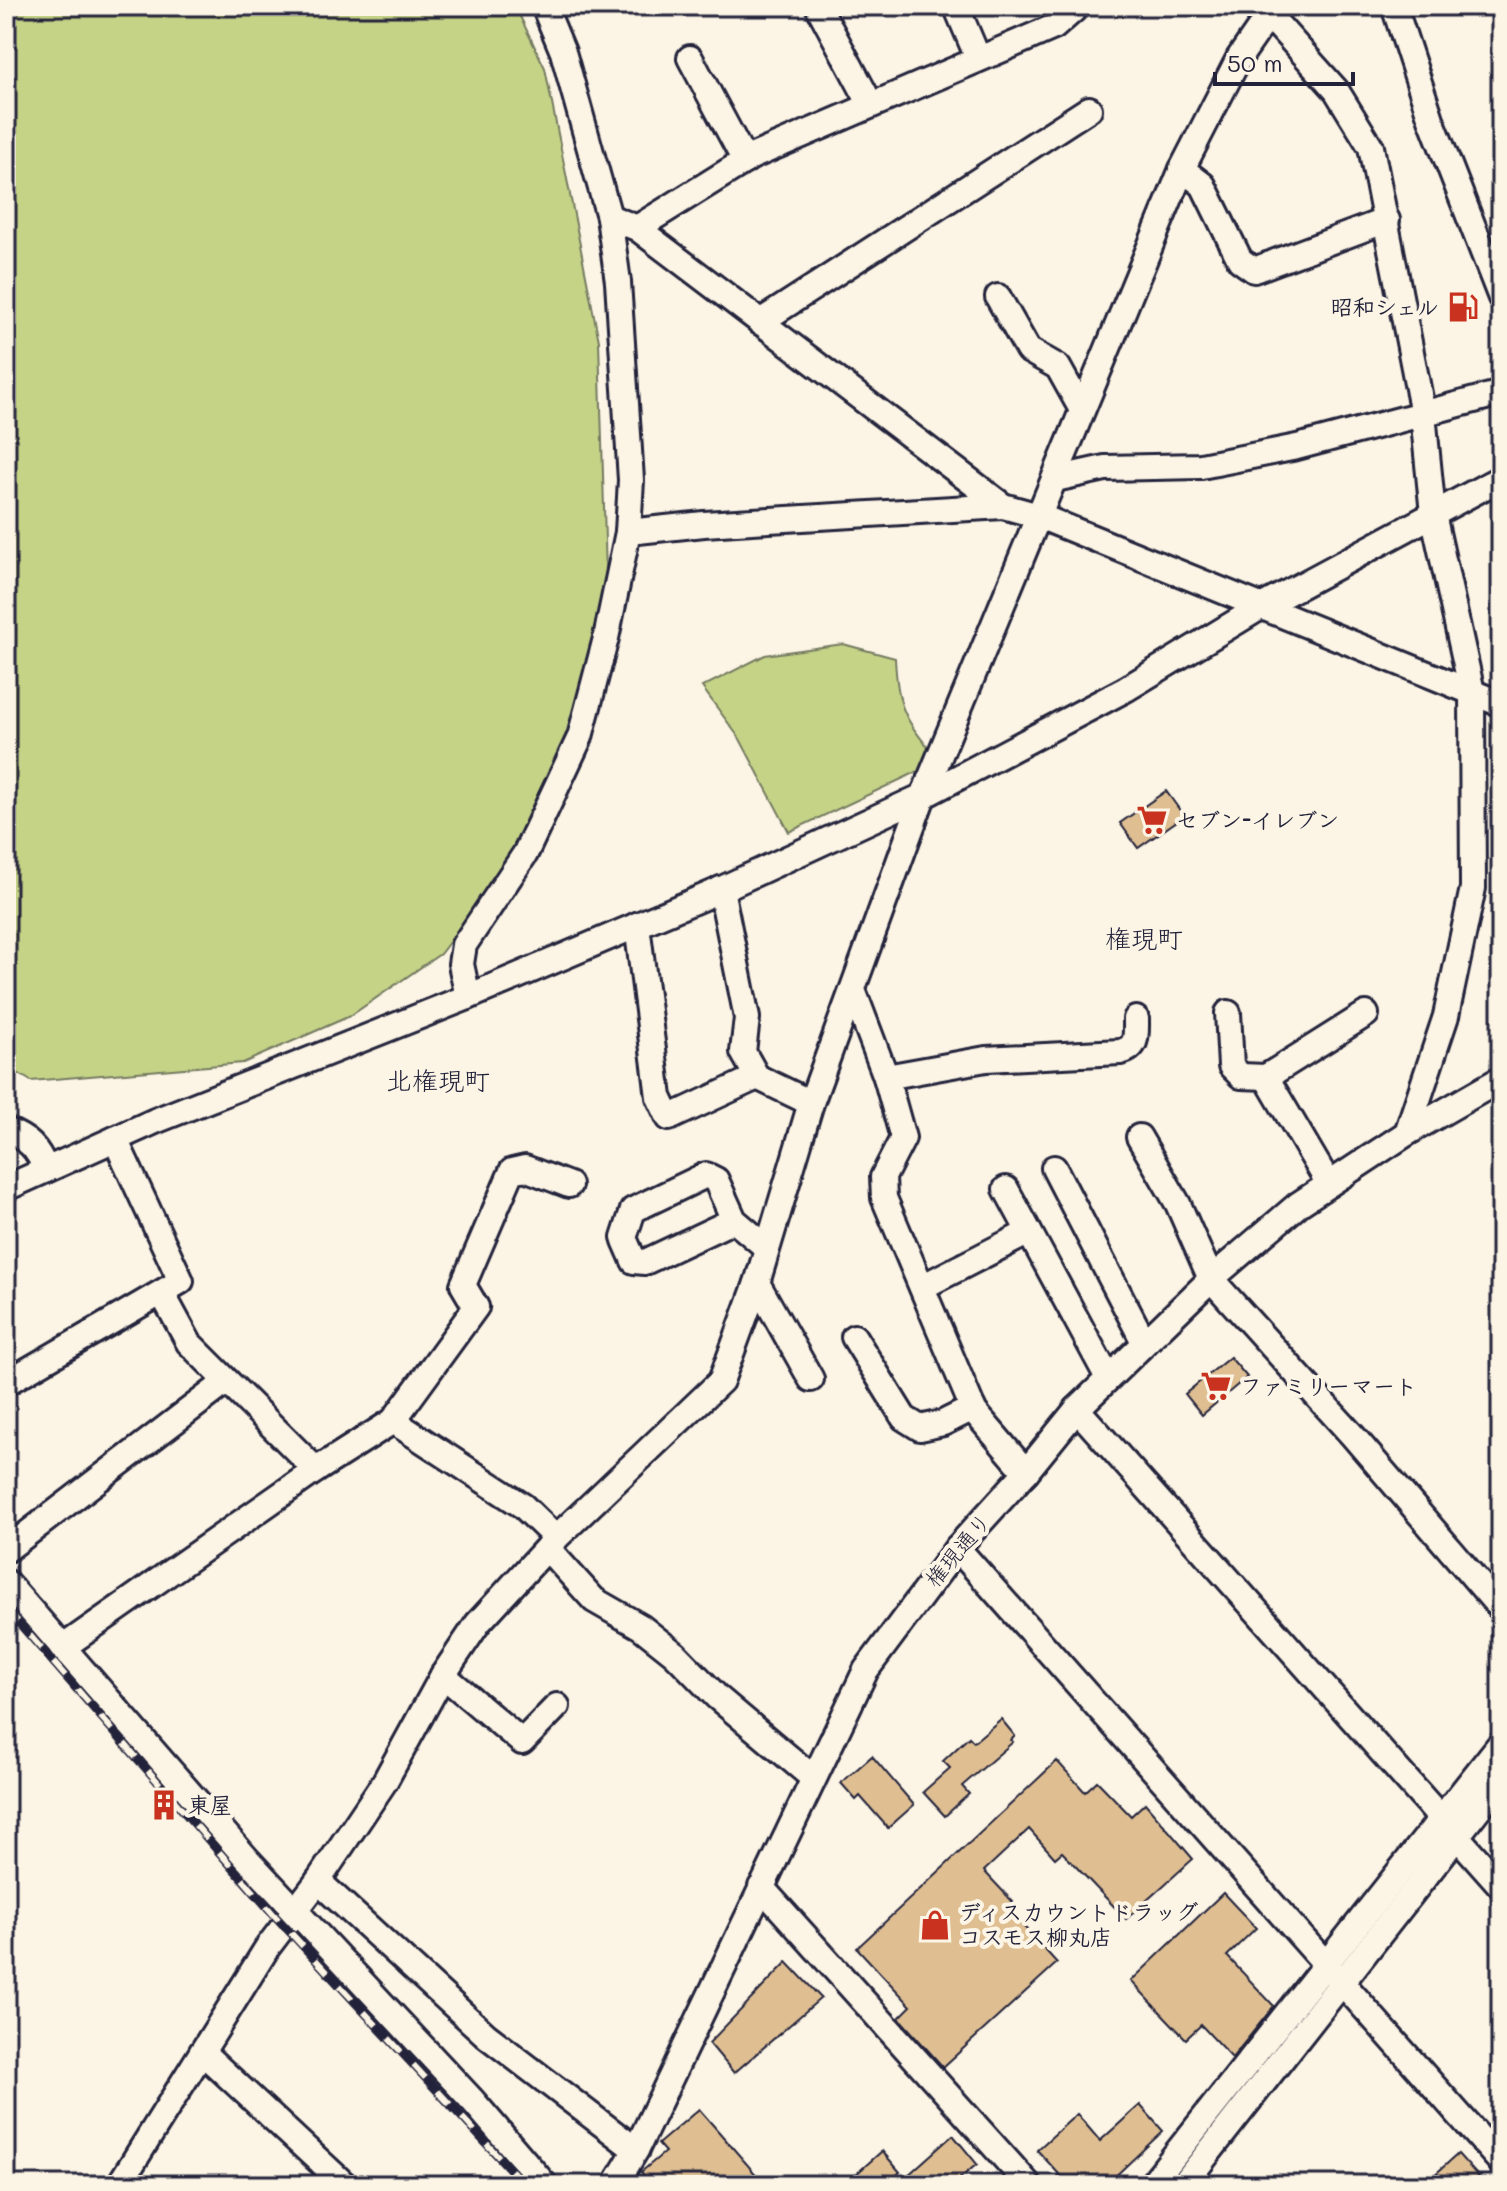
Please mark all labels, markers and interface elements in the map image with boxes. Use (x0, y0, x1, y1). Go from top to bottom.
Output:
scale bar (1215, 36, 1353, 86)
text: 50 m (1227, 47, 1283, 78)
fuel station icon: 昭和シェル (1446, 290, 1480, 324)
place label: 昭和シェル (1331, 292, 1439, 321)
supermarket icon: セブン-イレブン (1135, 803, 1169, 837)
place label: セブン-イレブン (1176, 805, 1339, 834)
district label: 権現町 (1105, 921, 1183, 955)
district label: 北権現町 (386, 1063, 490, 1097)
supermarket icon: ファミリーマート (1199, 1369, 1233, 1403)
place label: ファミリーマート (1240, 1371, 1417, 1400)
street label: 権現通り (918, 1507, 997, 1593)
building icon: 東屋 (147, 1788, 181, 1822)
place label: 東屋 (188, 1790, 232, 1819)
place label: ディスカウントドラッグ コスモス柳丸店 (959, 1897, 1198, 1951)
shop icon: ディスカウントドラッグ コスモス柳丸店 (918, 1908, 952, 1942)

